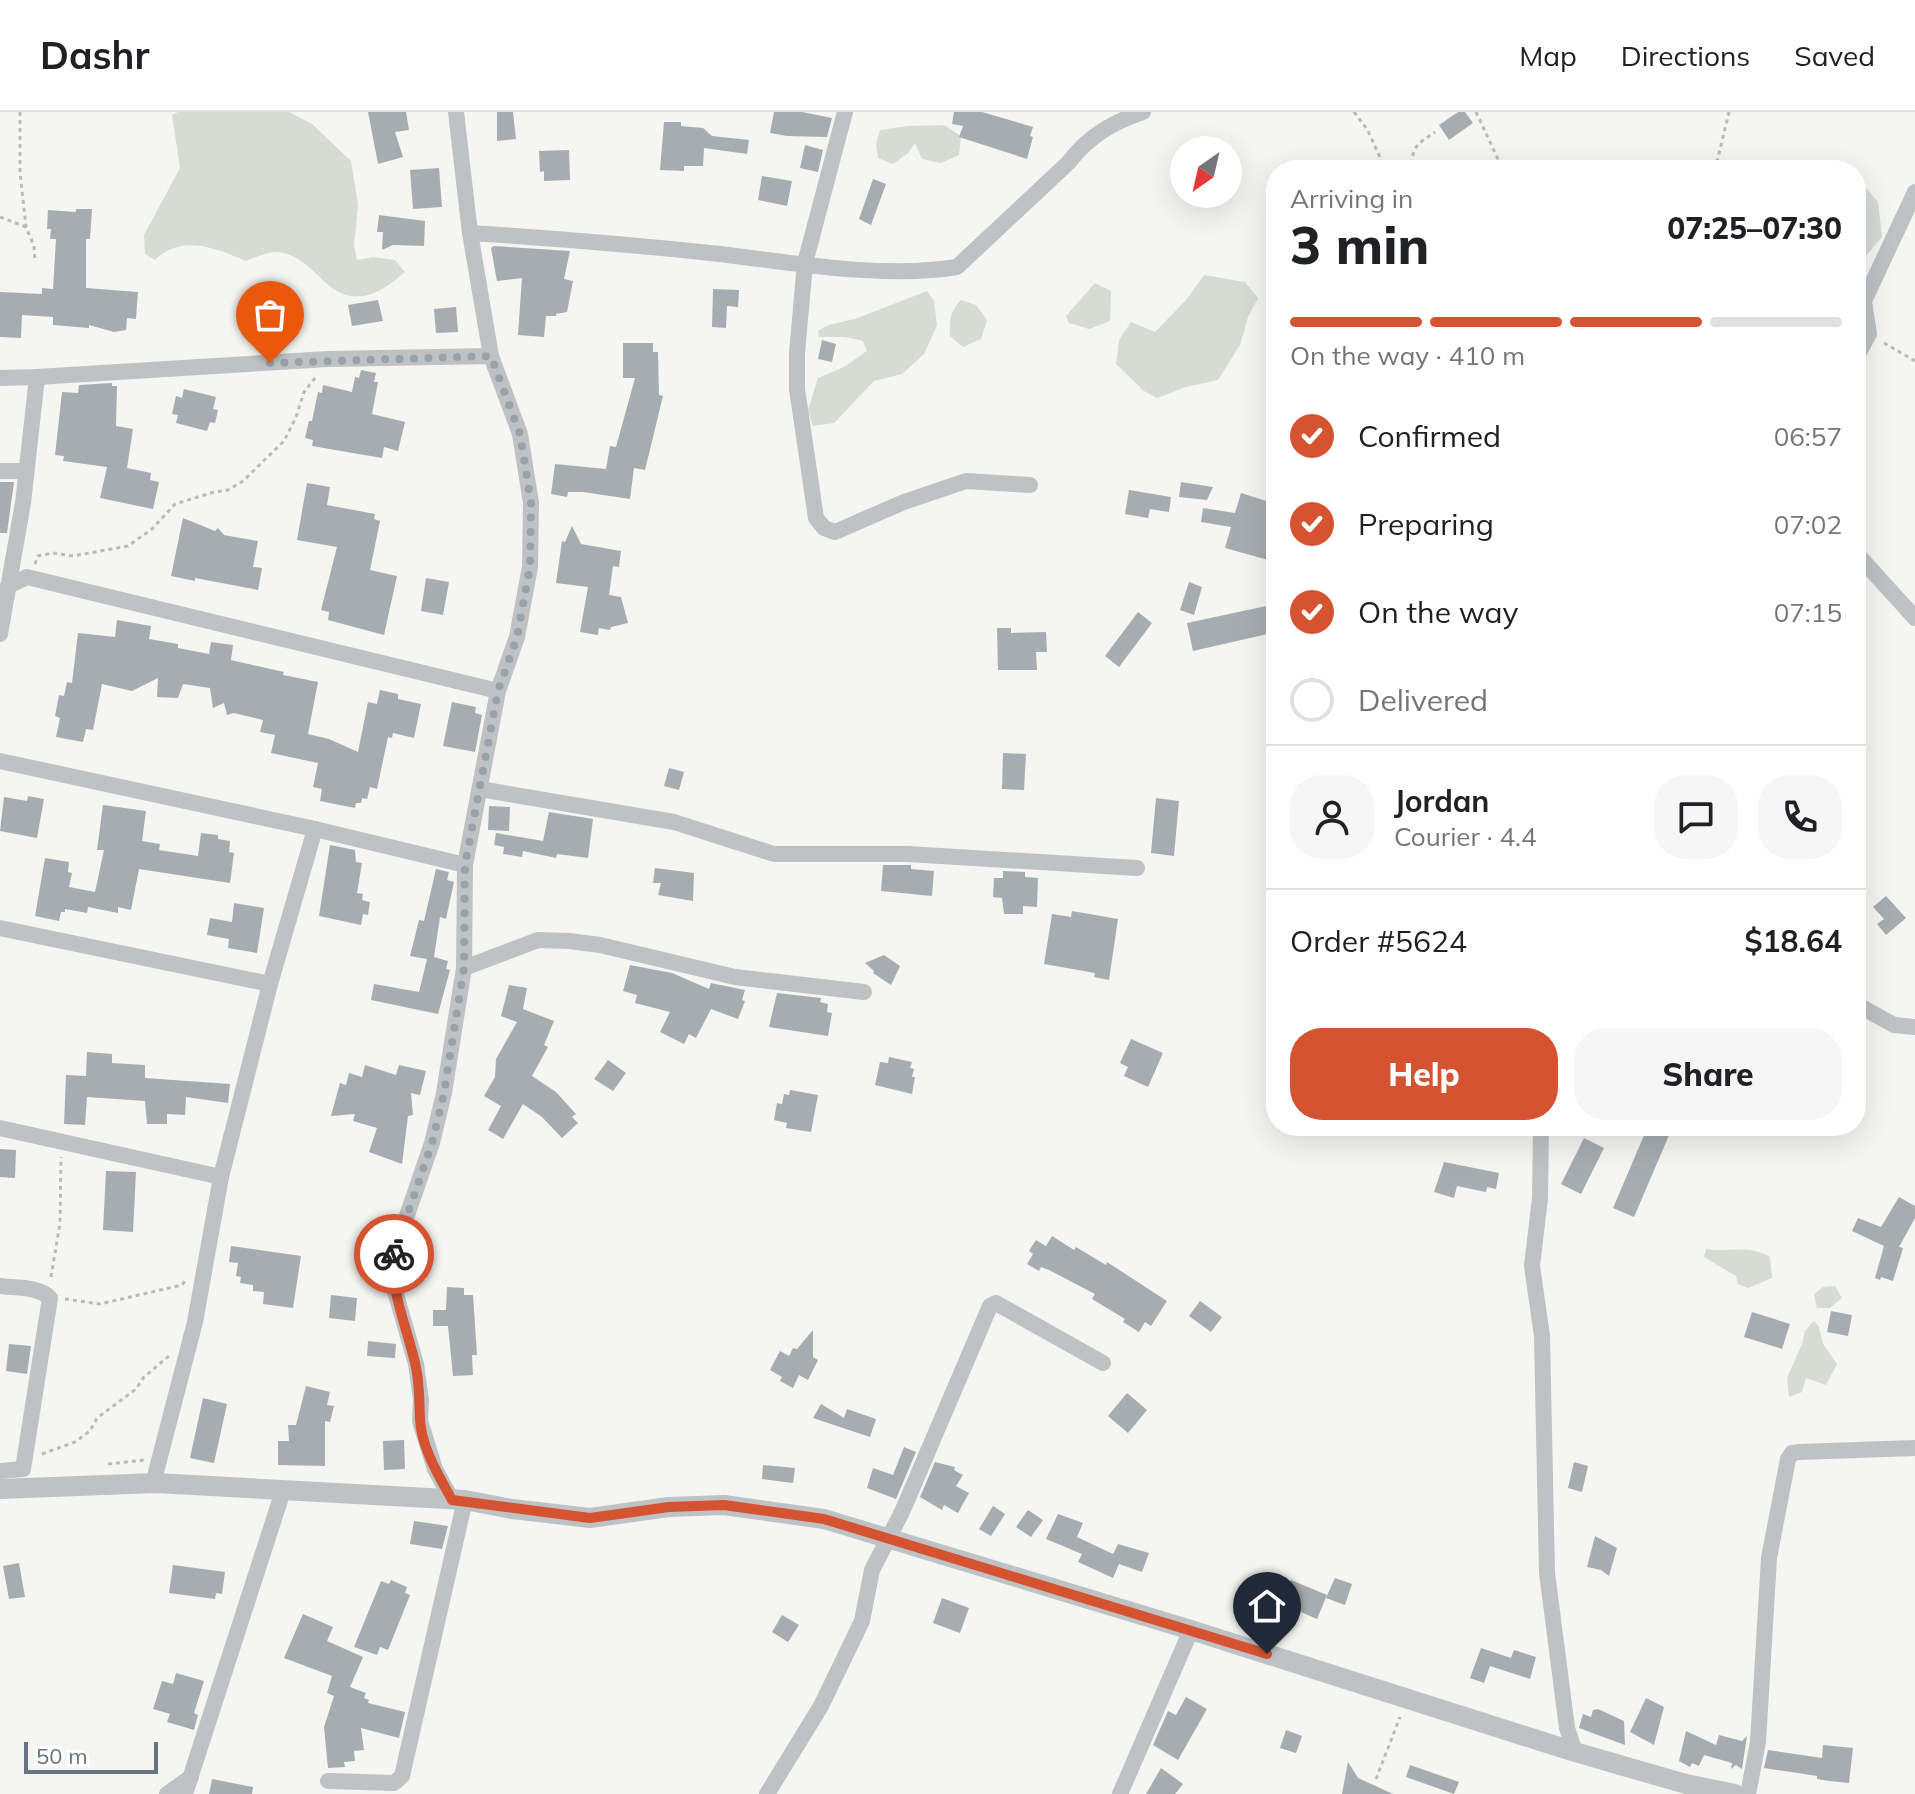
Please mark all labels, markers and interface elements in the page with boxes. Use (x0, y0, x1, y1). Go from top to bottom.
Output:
text: Dashr (40, 31, 149, 79)
text: Map (1519, 38, 1577, 73)
text: Directions (1621, 38, 1750, 73)
text: Saved (1794, 38, 1875, 73)
north arrow (1170, 136, 1242, 208)
map controls (1170, 136, 1242, 208)
text: Arriving in (1290, 182, 1413, 215)
text: 07:25–07:30 (1667, 209, 1842, 247)
text: 3 min (1290, 212, 1429, 277)
pin (236, 281, 304, 363)
icon: bag (248, 293, 292, 337)
text: On the way · 410 m (1290, 339, 1525, 372)
icon: check (1290, 414, 1334, 458)
text: Confirmed (1358, 417, 1501, 455)
text: 06:57 (1774, 420, 1842, 453)
icon: check (1290, 502, 1334, 546)
text: Preparing (1358, 505, 1494, 543)
text: 07:02 (1774, 508, 1842, 541)
icon: check (1290, 590, 1334, 634)
text: On the way (1358, 593, 1518, 631)
text: 07:15 (1774, 596, 1842, 629)
text: Delivered (1358, 681, 1488, 719)
button: person (1290, 775, 1374, 859)
button: chat (1654, 775, 1738, 859)
button: phone (1758, 775, 1842, 859)
text: Jordan (1394, 782, 1489, 820)
text: Courier · 4.4 (1394, 820, 1537, 853)
text: Order #5624 (1290, 922, 1467, 960)
text: $18.64 (1745, 922, 1842, 960)
button: Help (1290, 1028, 1558, 1120)
button: Share (1574, 1028, 1842, 1120)
courier (354, 1214, 434, 1294)
icon: bike (372, 1232, 416, 1276)
pin (1233, 1572, 1301, 1654)
icon: home (1245, 1584, 1289, 1628)
scale bar (24, 1738, 158, 1774)
text: 50 m (36, 1742, 87, 1770)

